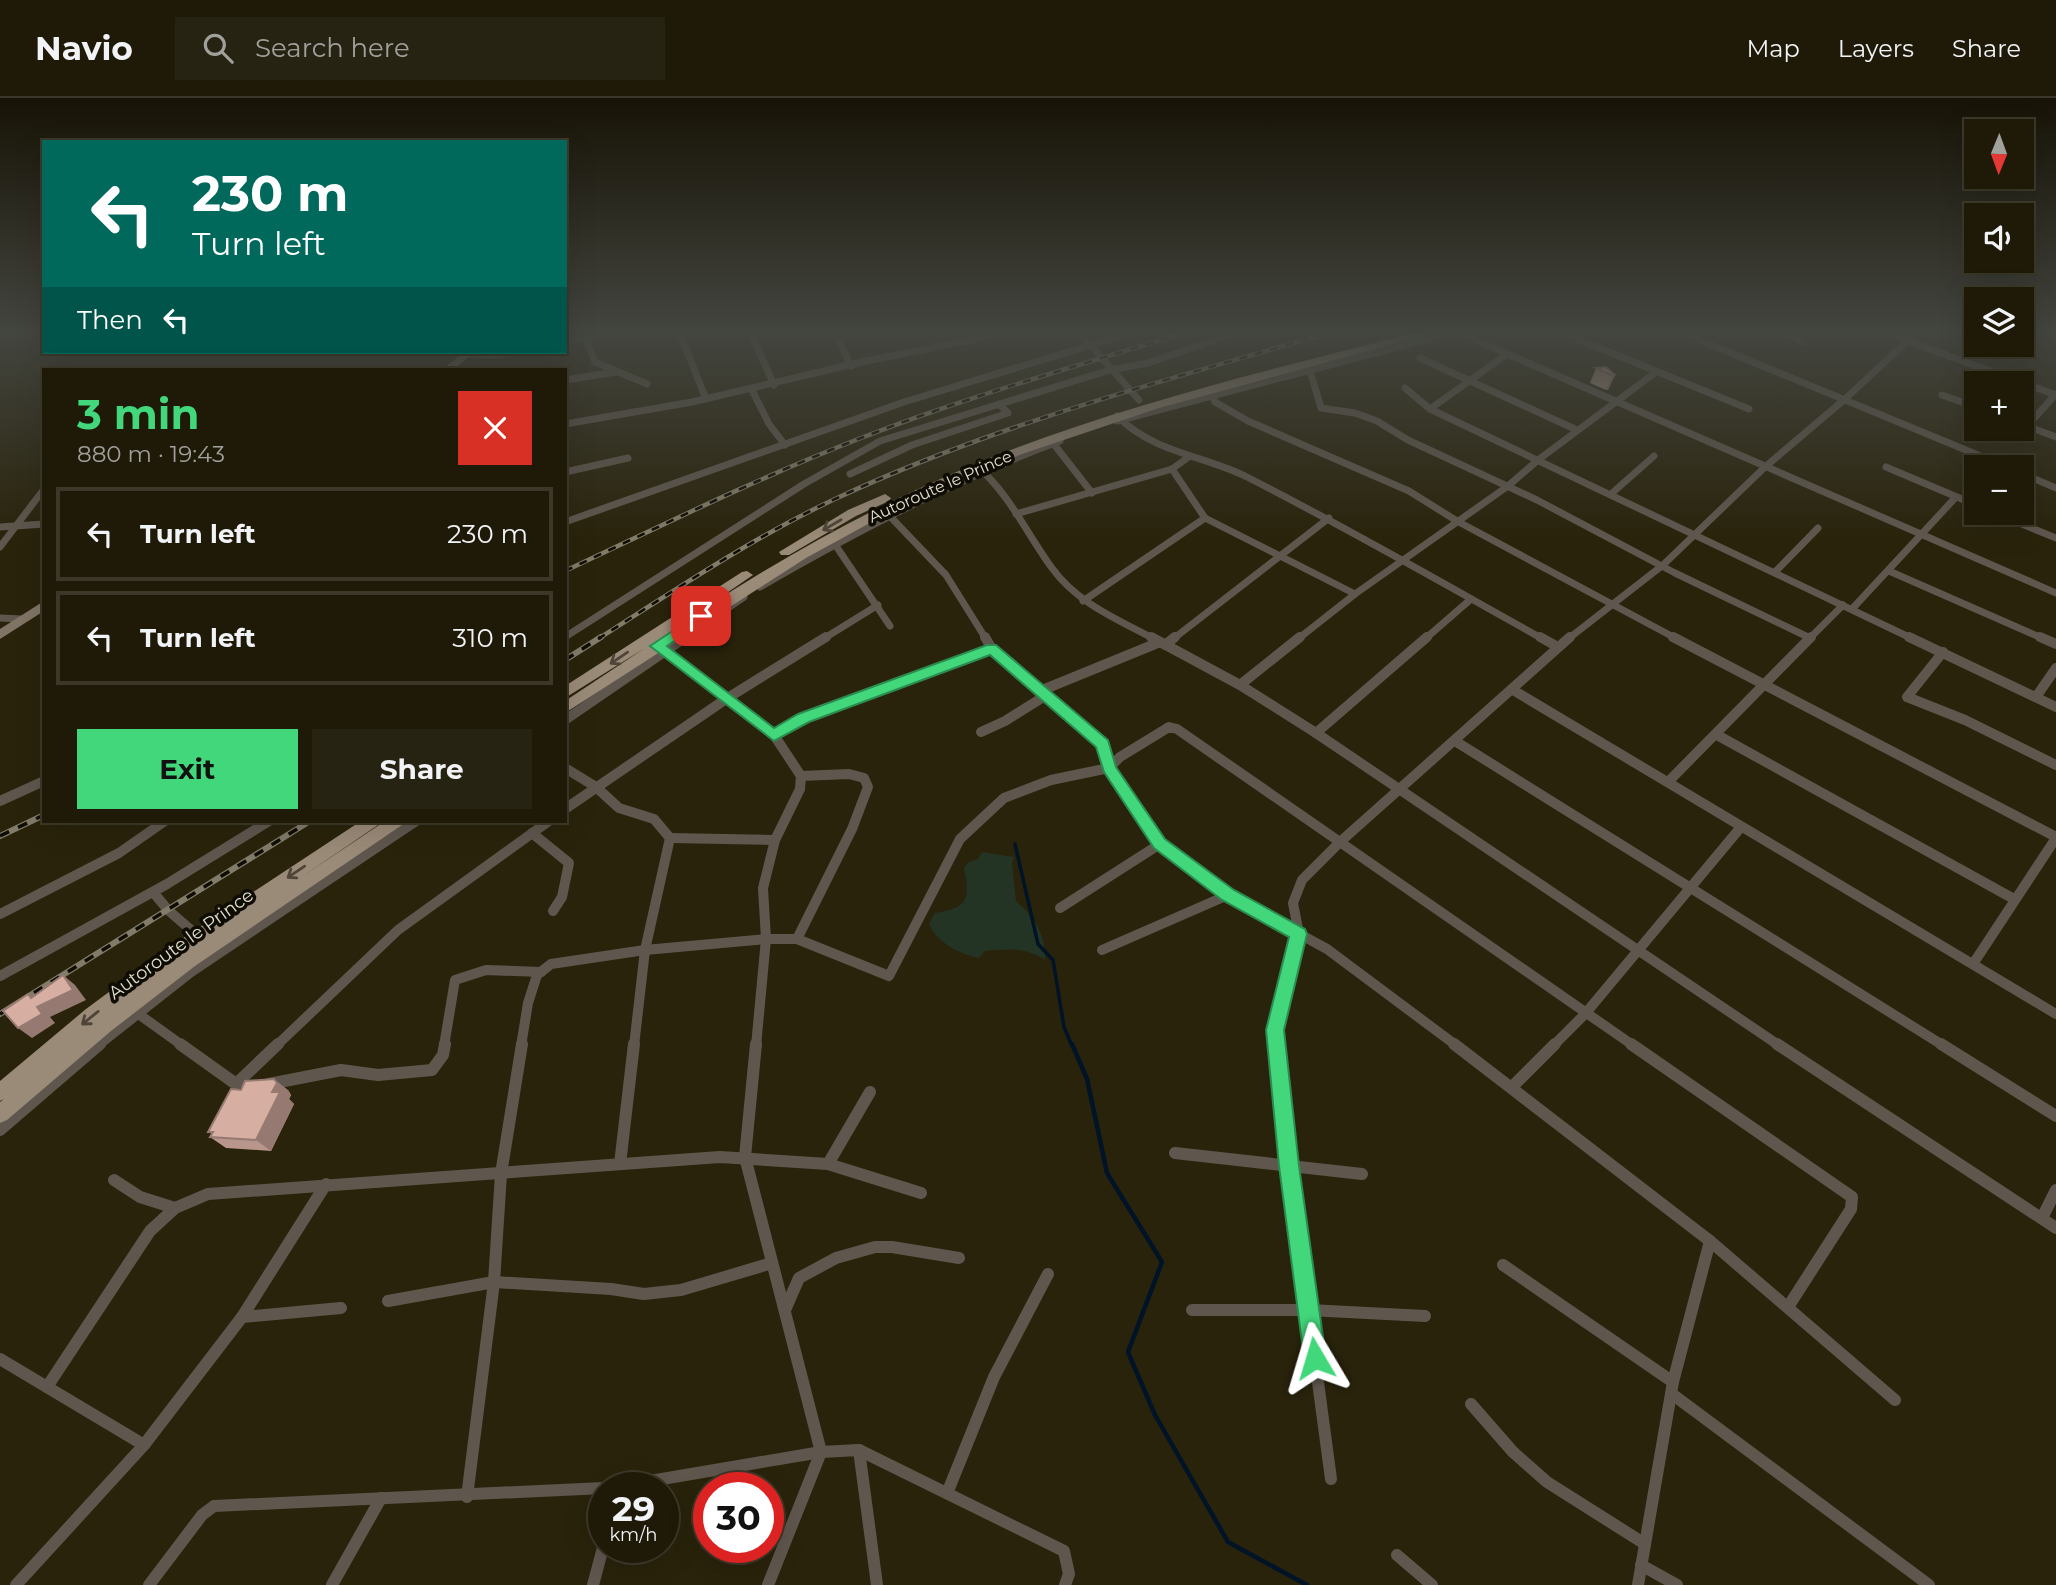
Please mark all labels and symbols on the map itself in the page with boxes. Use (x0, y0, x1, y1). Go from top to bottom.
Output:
north arrow (1964, 119, 2034, 189)
street label: Autoroute le Prince (866, 446, 1015, 527)
one-way arrow (823, 518, 843, 532)
pin (671, 586, 731, 646)
one-way arrow (609, 651, 629, 665)
one-way arrow (286, 865, 306, 879)
street label: Autoroute le Prince (104, 884, 258, 1004)
one-way arrow (81, 1010, 99, 1025)
position arrow (1278, 1321, 1352, 1395)
speed limit sign: 30 (693, 1472, 784, 1563)

